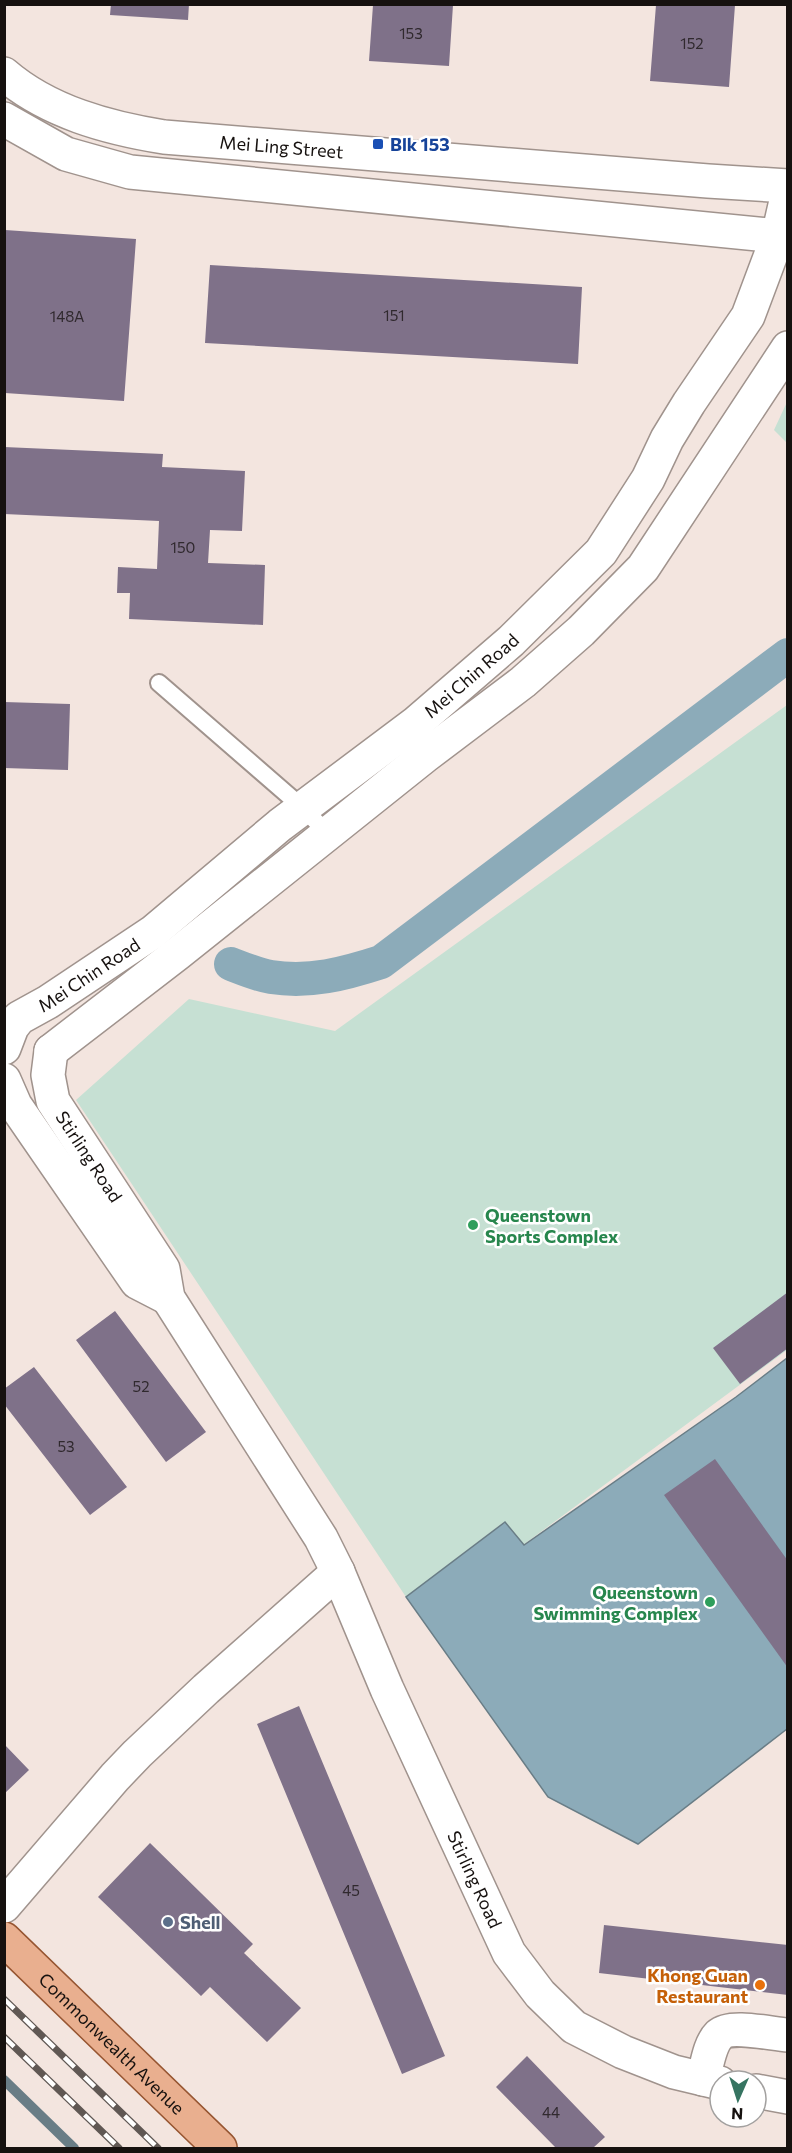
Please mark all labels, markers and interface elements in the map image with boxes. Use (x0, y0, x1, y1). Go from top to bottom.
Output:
house number: 153 (399, 24, 423, 42)
house number: 152 (680, 34, 704, 52)
street label: Mei Ling Street (219, 131, 344, 162)
place label: Blk 153 (390, 133, 450, 155)
marker: Blk 153 (371, 137, 385, 151)
house number: 151 (383, 306, 405, 324)
house number: 148A (50, 307, 84, 325)
house number: 150 (171, 538, 195, 556)
street label: Mei Chin Road (419, 629, 523, 722)
street label: Mei Chin Road (34, 933, 144, 1016)
street label: Stirling Road (52, 1107, 127, 1206)
place label: Queenstown Sports Complex (485, 1204, 618, 1247)
marker: Queenstown Sports Complex (466, 1218, 480, 1232)
house number: 52 (133, 1377, 149, 1395)
house number: 53 (57, 1437, 75, 1455)
place label: Queenstown Swimming Complex (534, 1581, 698, 1624)
marker: Queenstown Swimming Complex (703, 1595, 717, 1609)
street label: Stirling Road (443, 1827, 507, 1931)
house number: 45 (342, 1881, 360, 1899)
place label: Shell (180, 1911, 221, 1933)
marker: Shell (161, 1915, 175, 1929)
place label: Khong Guan Restaurant (647, 1964, 748, 2007)
street label: Commonwealth Avenue (34, 1968, 189, 2119)
marker: Khong Guan Restaurant (753, 1978, 767, 1992)
north arrow (708, 2069, 768, 2129)
house number: 44 (542, 2103, 560, 2121)
text: N (731, 2105, 744, 2124)

